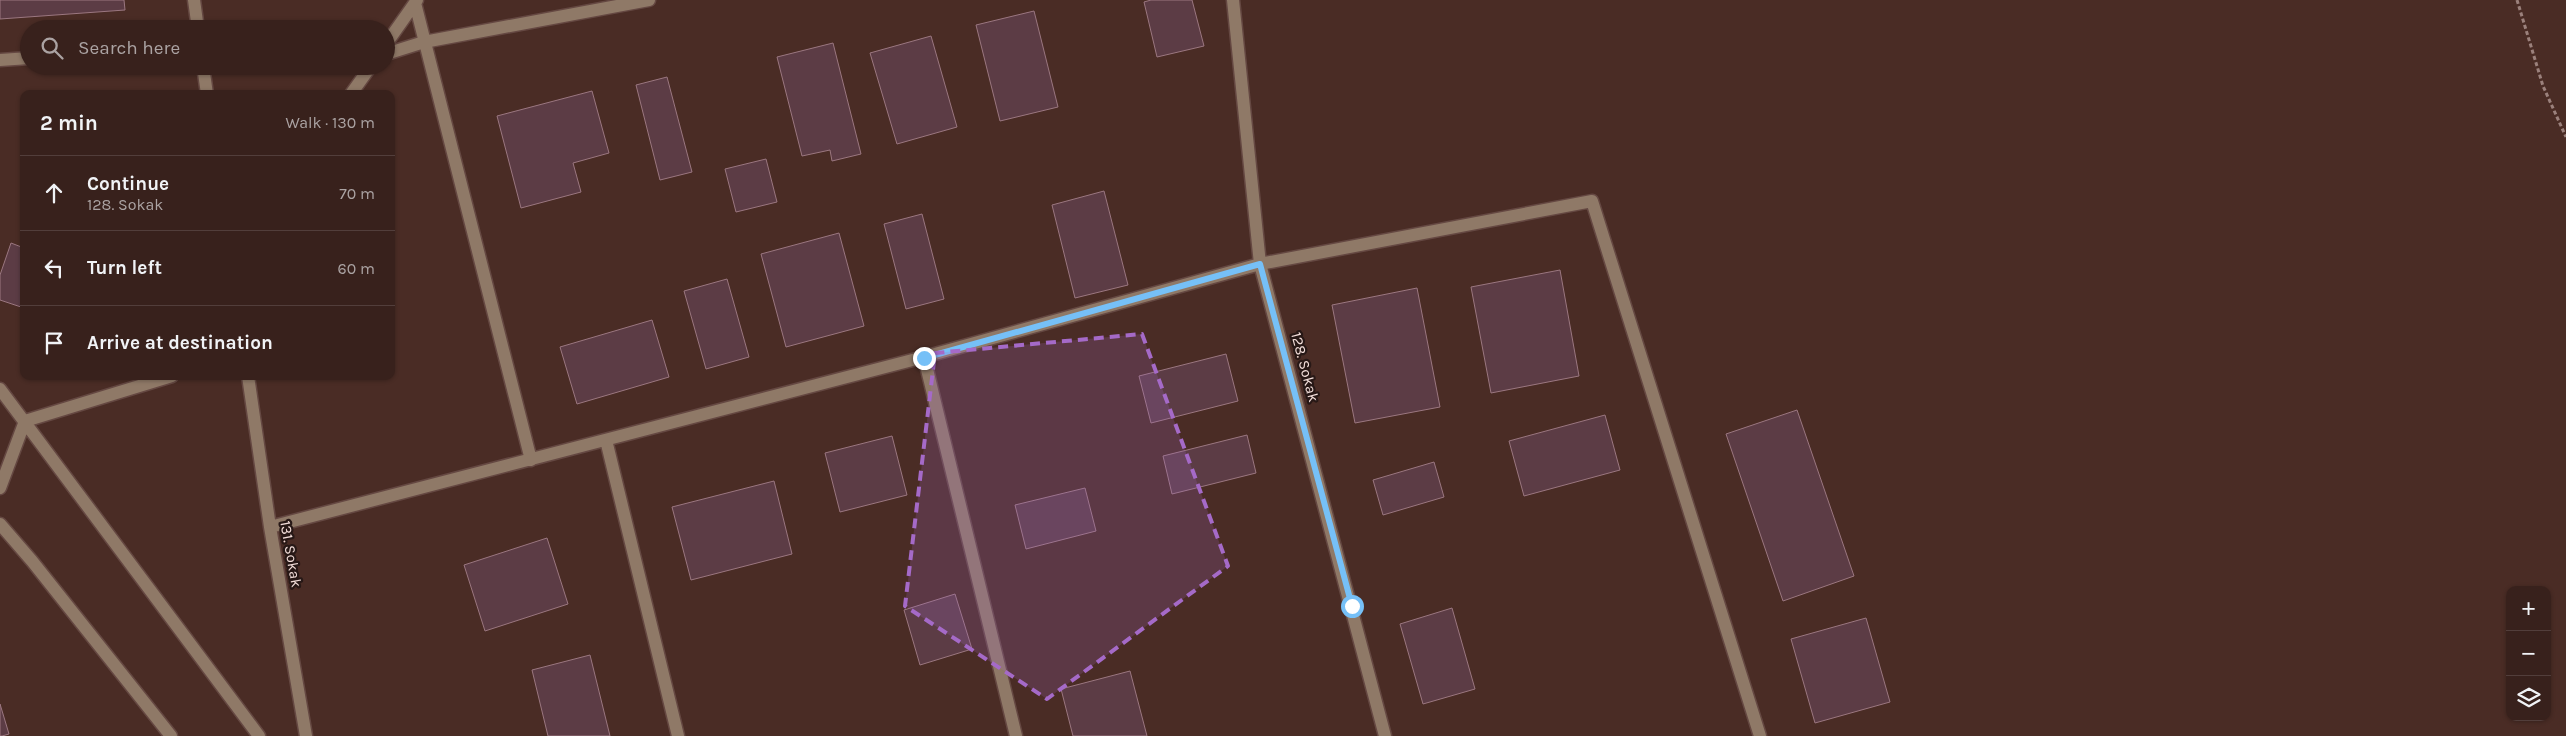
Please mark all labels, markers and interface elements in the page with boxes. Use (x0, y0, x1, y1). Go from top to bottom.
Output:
search box (20, 20, 395, 75)
icon: search (38, 34, 66, 62)
text: Search here (78, 37, 180, 59)
text: 2 min (40, 111, 98, 135)
text: Walk · 130 m (285, 113, 375, 132)
text: Continue (87, 173, 169, 195)
icon: ahead (40, 179, 68, 207)
text: 70 m (339, 184, 375, 203)
text: 128. Sokak (87, 195, 163, 214)
icon: left (40, 254, 68, 282)
text: Turn left (87, 257, 162, 279)
text: 60 m (338, 259, 375, 278)
icon: arrive (40, 329, 68, 357)
street label: 128. Sokak (1287, 330, 1323, 404)
text: Arrive at destination (87, 332, 273, 354)
route end (913, 347, 936, 370)
street label: 131. Sokak (276, 519, 306, 589)
map controls (2506, 586, 2551, 721)
button: + (2506, 586, 2551, 631)
route start (1341, 595, 1364, 618)
button: − (2506, 631, 2551, 676)
button: layers (2506, 676, 2551, 721)

